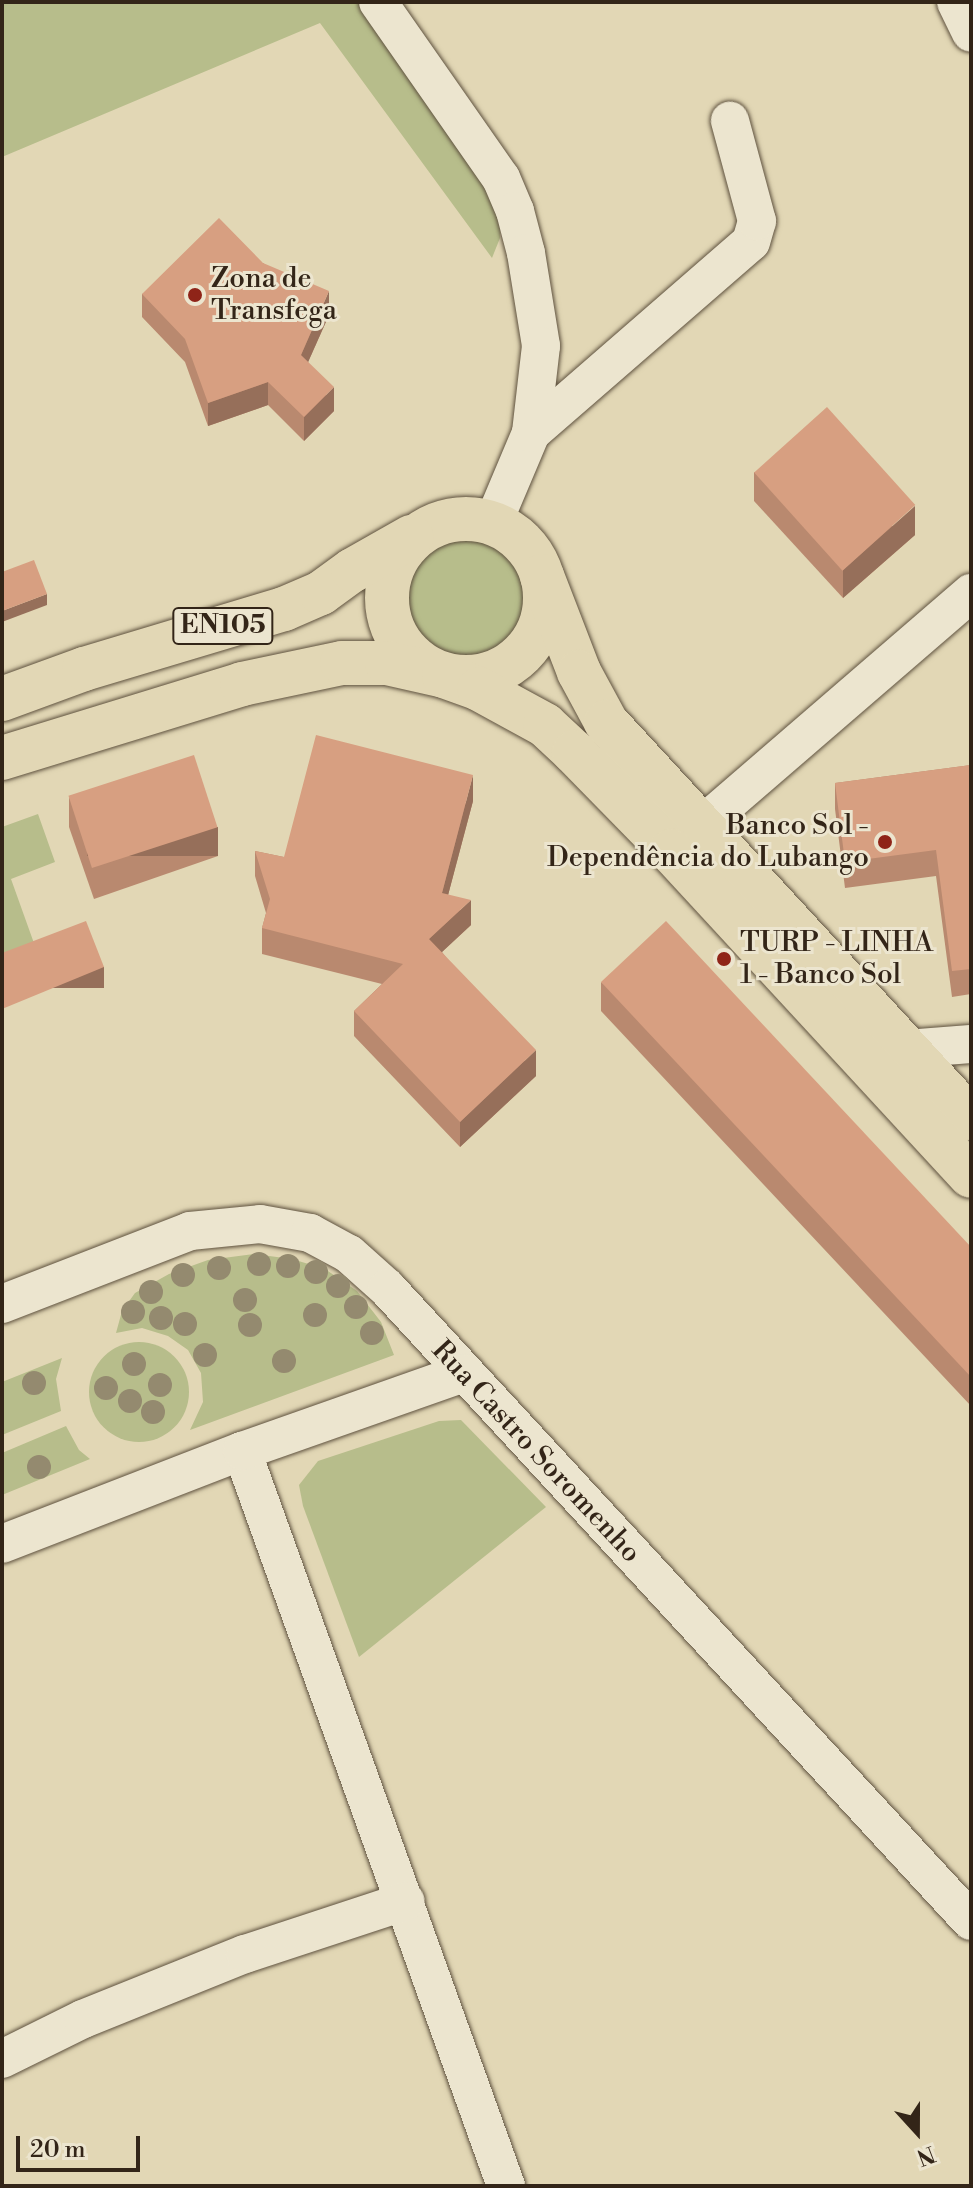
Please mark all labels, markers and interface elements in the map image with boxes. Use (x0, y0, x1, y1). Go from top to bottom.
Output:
place label: Zona de Transfega (211, 262, 337, 328)
marker: Zona de Transfega (186, 286, 204, 304)
road number: EN105 (171, 604, 275, 648)
place label: Banco Sol - Dependência do Lubango (547, 809, 869, 875)
marker: Banco Sol - Dependência do Lubango (876, 833, 894, 851)
place label: TURP - LINHA 1 - Banco Sol (740, 926, 933, 992)
marker: TURP - LINHA 1 - Banco Sol (715, 950, 733, 968)
street label: Rua Castro Soromenho (424, 1334, 648, 1570)
north arrow (877, 2092, 957, 2172)
scale bar (20, 2120, 144, 2170)
text: 20 m (30, 2135, 86, 2165)
text: N (913, 2139, 939, 2171)

